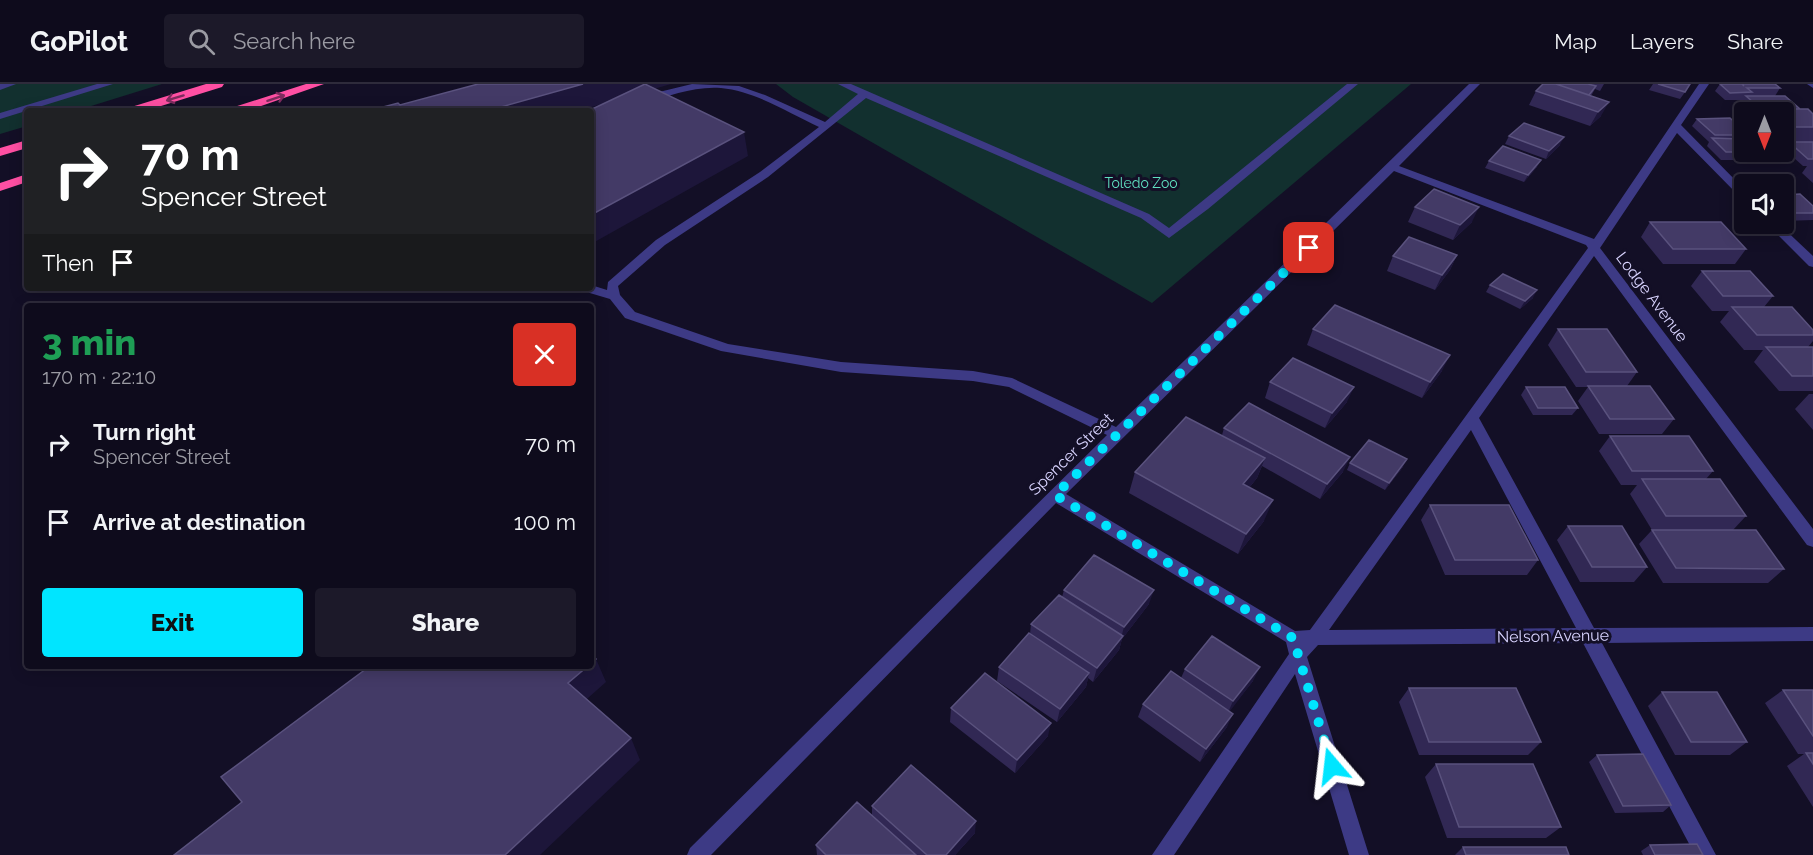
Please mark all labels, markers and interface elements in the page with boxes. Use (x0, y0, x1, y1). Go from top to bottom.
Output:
search box (164, 14, 584, 68)
text: GoPilot (30, 25, 128, 58)
icon: search (185, 25, 218, 58)
text: Search here (233, 28, 355, 54)
text: Map (1554, 29, 1597, 54)
text: Layers (1630, 29, 1694, 54)
text: Share (1727, 29, 1783, 54)
one-way arrow (266, 91, 285, 102)
one-way arrow (166, 93, 185, 104)
north arrow (1734, 102, 1794, 162)
map controls (1734, 102, 1794, 234)
text: 70 m (141, 131, 240, 180)
icon: right (42, 132, 120, 210)
button: sound (1734, 174, 1794, 234)
park label: Toledo Zoo (1104, 175, 1178, 191)
text: Spencer Street (141, 181, 327, 212)
pin (1283, 222, 1334, 273)
icon: arrive (1292, 231, 1325, 264)
icon: arrive (106, 246, 139, 279)
street label: Lodge Avenue (1612, 248, 1692, 346)
text: Then (42, 250, 94, 276)
text: 3 min (42, 321, 136, 363)
button: close (513, 323, 576, 386)
text: 170 m · 22:10 (42, 365, 156, 389)
street label: Spencer Street (1025, 408, 1118, 499)
text: Turn right (93, 419, 196, 445)
icon: right (42, 428, 75, 461)
text: 70 m (525, 431, 576, 457)
text: Spencer Street (93, 445, 231, 469)
icon: arrive (42, 506, 75, 539)
text: Arrive at destination (93, 509, 306, 535)
text: 100 m (514, 509, 576, 535)
button: Exit (42, 588, 303, 657)
button: Share (315, 588, 576, 657)
street label: Nelson Avenue (1497, 626, 1609, 646)
position arrow (1300, 734, 1364, 798)

